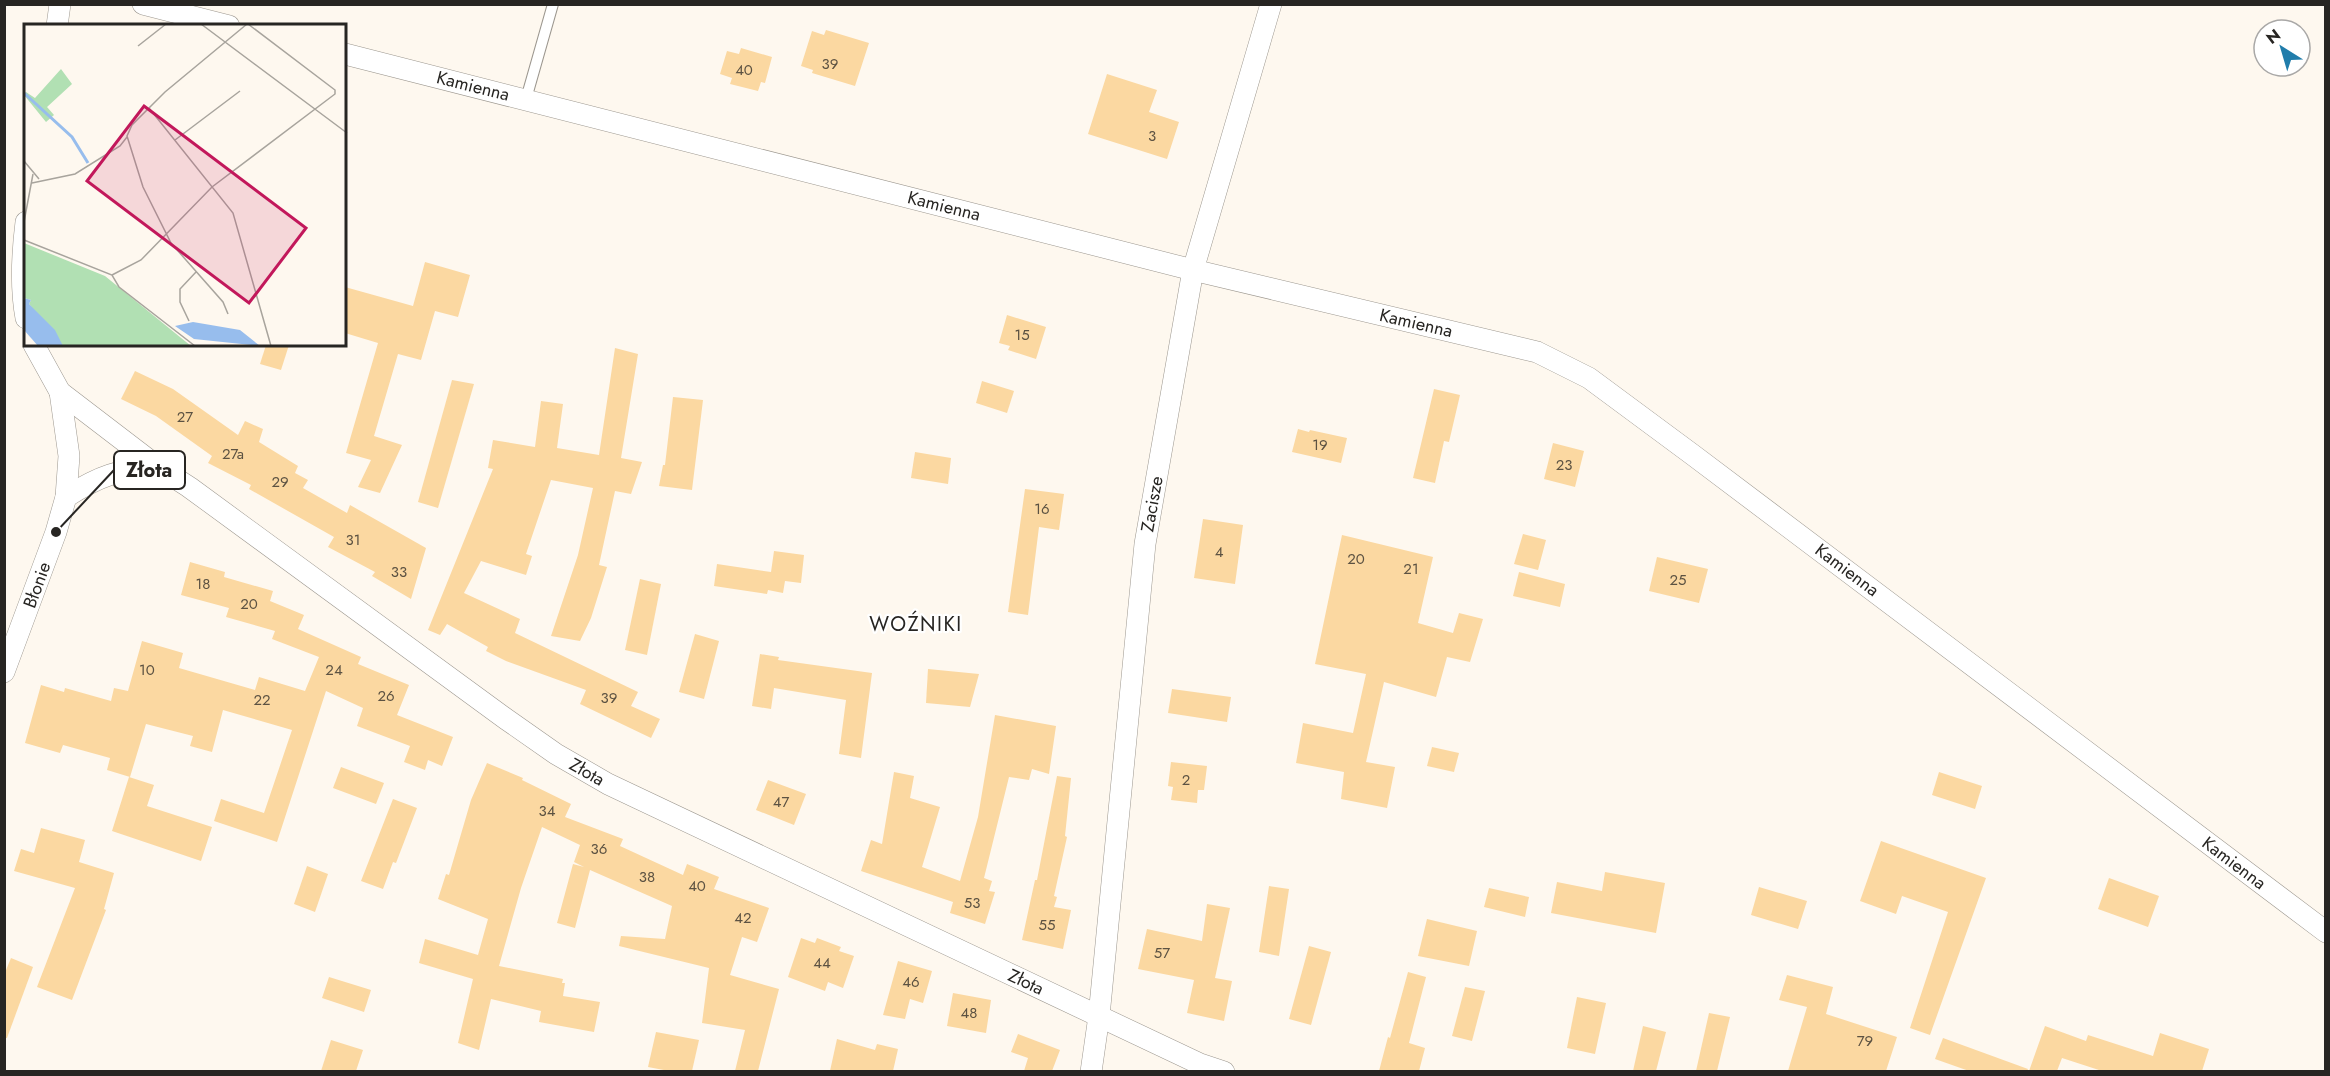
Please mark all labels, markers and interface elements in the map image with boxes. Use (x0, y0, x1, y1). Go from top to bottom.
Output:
north arrow (2252, 18, 2312, 78)
text: N (2261, 23, 2285, 49)
inset map (24, 24, 346, 346)
house number: 39 (822, 53, 838, 75)
house number: 40 (735, 59, 753, 81)
street label: Kamienna (434, 64, 512, 108)
house number: 3 (1148, 125, 1156, 147)
street label: Kamienna (905, 184, 983, 228)
street label: Kamienna (1377, 302, 1455, 344)
house number: 15 (1014, 324, 1030, 346)
house number: 27 (177, 406, 193, 428)
house number: 19 (1312, 434, 1328, 456)
house number: 27a (222, 443, 244, 465)
callout: Złota (114, 451, 185, 489)
house number: 23 (1556, 454, 1572, 476)
text: Złota (126, 456, 172, 485)
house number: 29 (271, 471, 289, 493)
street label: Zacisze (1134, 474, 1170, 534)
house number: 16 (1034, 498, 1050, 520)
house number: 31 (346, 529, 360, 551)
street label: Kamienna (1809, 537, 1885, 603)
house number: 4 (1215, 541, 1224, 563)
house number: 20 (1347, 548, 1365, 570)
street label: Błonie (17, 558, 57, 612)
house number: 21 (1403, 558, 1419, 580)
house number: 33 (391, 561, 407, 583)
house number: 25 (1670, 569, 1687, 591)
house number: 18 (196, 573, 210, 595)
house number: 20 (240, 593, 258, 615)
district label: WOŹNIKI (869, 610, 963, 639)
house number: 10 (139, 659, 155, 681)
house number: 24 (325, 659, 343, 681)
house number: 26 (377, 685, 395, 707)
house number: 39 (601, 687, 617, 709)
house number: 22 (253, 689, 271, 711)
street label: Złota (565, 752, 609, 792)
house number: 2 (1182, 769, 1190, 791)
house number: 47 (773, 791, 789, 813)
house number: 34 (539, 800, 556, 822)
street label: Kamienna (2196, 830, 2272, 896)
house number: 36 (591, 838, 607, 860)
house number: 38 (639, 866, 655, 888)
house number: 40 (688, 875, 706, 897)
house number: 53 (964, 892, 980, 914)
house number: 42 (734, 907, 752, 929)
house number: 55 (1039, 914, 1055, 936)
house number: 57 (1154, 942, 1170, 964)
house number: 44 (813, 952, 831, 974)
street label: Złota (1004, 962, 1048, 1002)
house number: 46 (902, 971, 920, 993)
house number: 48 (961, 1002, 977, 1024)
house number: 79 (1857, 1030, 1873, 1052)

